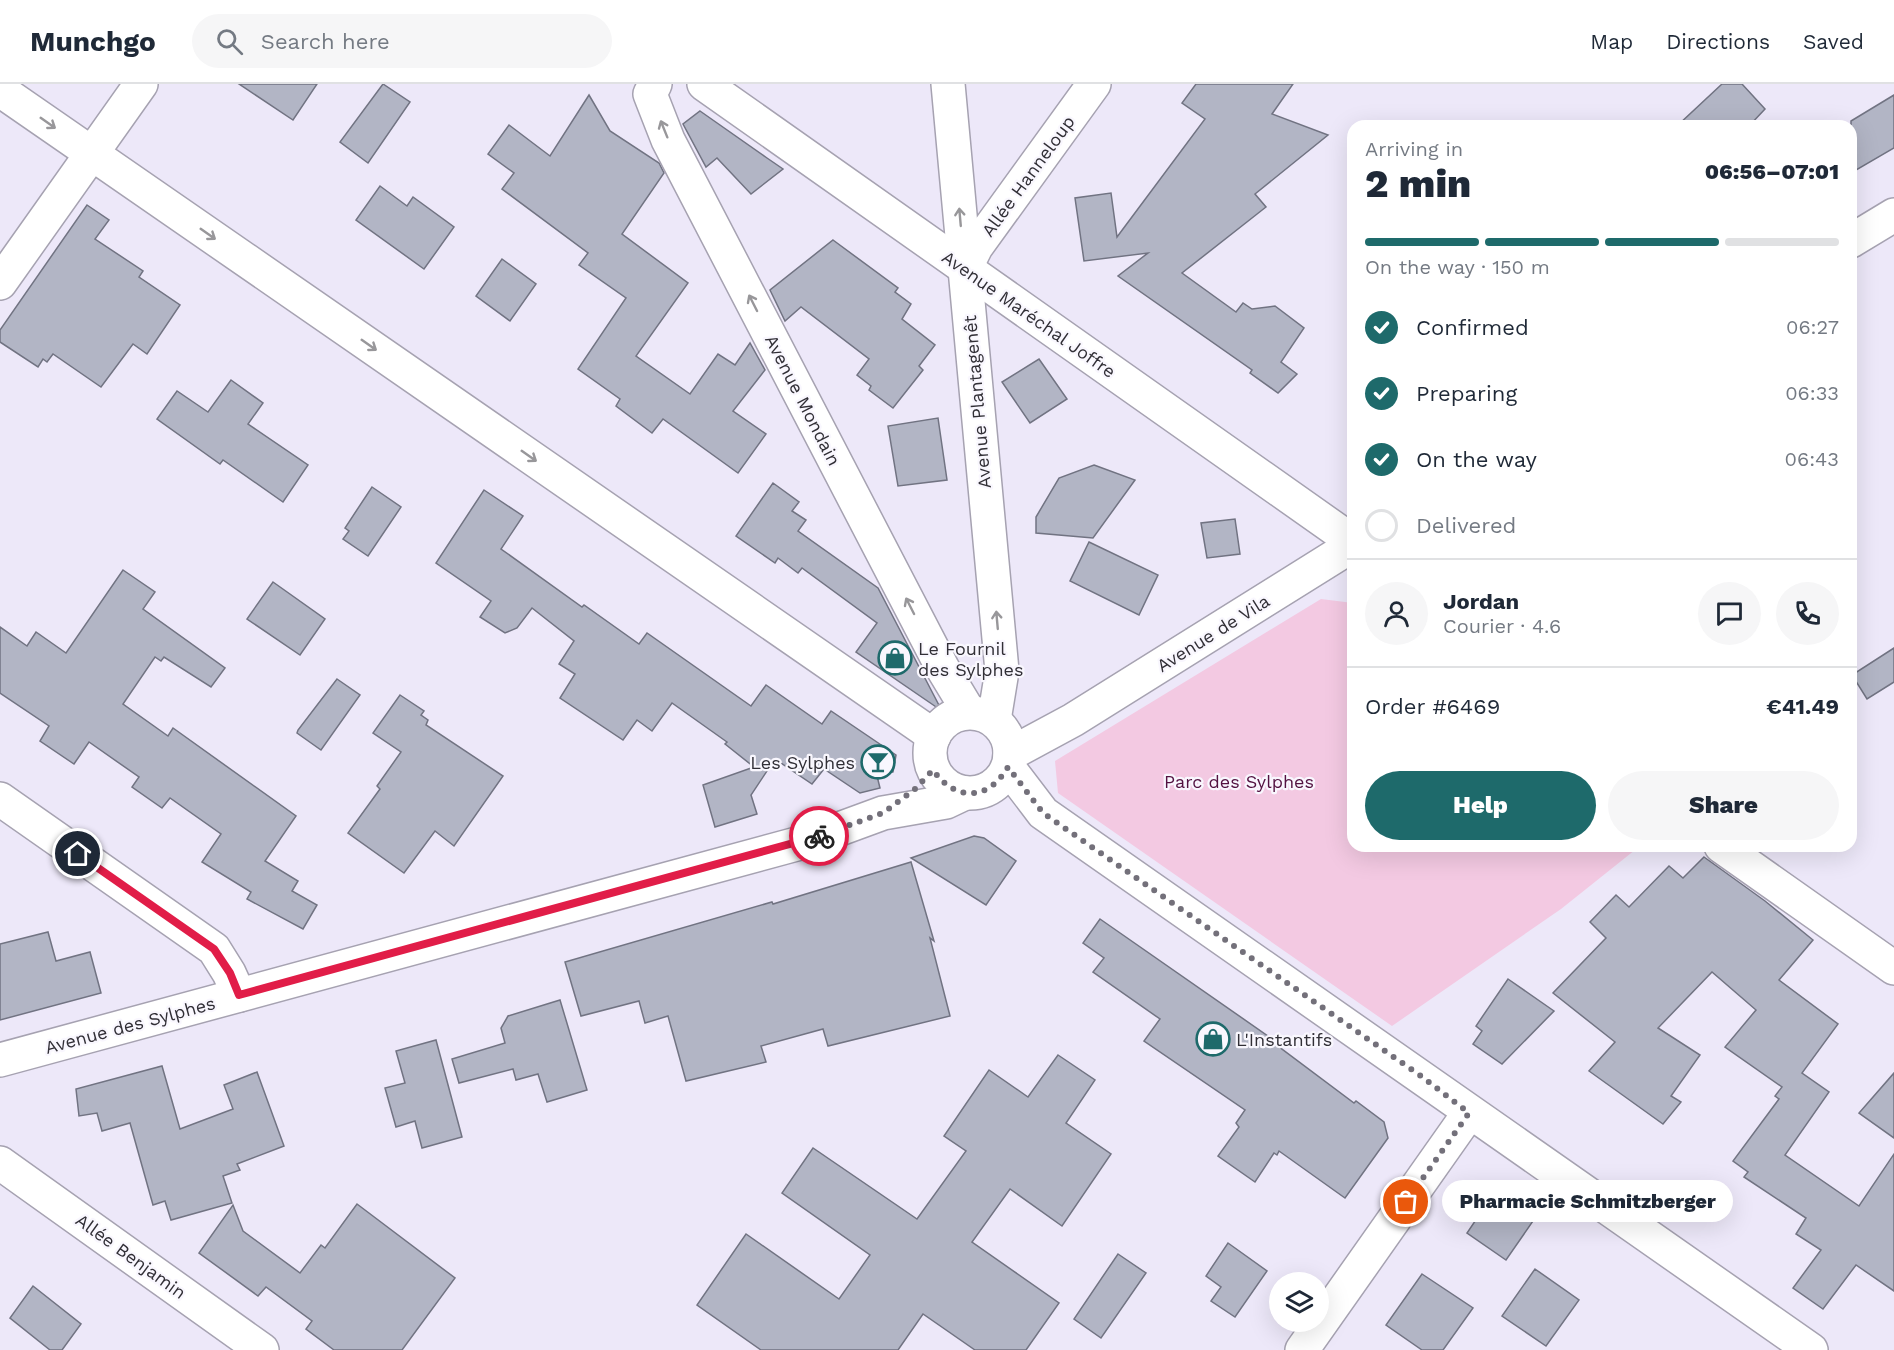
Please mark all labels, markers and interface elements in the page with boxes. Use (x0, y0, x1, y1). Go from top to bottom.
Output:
search box (192, 14, 612, 68)
text: Munchgo (30, 25, 156, 58)
icon: search (213, 25, 246, 58)
text: Search here (261, 29, 390, 54)
text: Map (1590, 29, 1633, 54)
text: Directions (1666, 29, 1770, 54)
text: Saved (1803, 29, 1864, 54)
street label: Allée Hanneloup (977, 111, 1079, 241)
one-way arrow (39, 117, 56, 129)
one-way arrow (658, 120, 669, 139)
text: Arriving in (1365, 137, 1463, 161)
text: 06:56–07:01 (1705, 159, 1839, 184)
text: 2 min (1365, 161, 1471, 206)
one-way arrow (954, 207, 965, 227)
one-way arrow (200, 228, 216, 240)
street label: Avenue Maréchal Joffre (938, 246, 1120, 382)
text: On the way · 150 m (1365, 255, 1550, 279)
one-way arrow (746, 294, 758, 312)
icon: check (1365, 311, 1398, 344)
street label: Avenue Plantagenêt (959, 314, 995, 490)
text: Confirmed (1416, 315, 1529, 340)
text: 06:27 (1786, 315, 1839, 339)
street label: Avenue Mondain (761, 331, 845, 469)
one-way arrow (360, 339, 377, 351)
icon: check (1365, 377, 1398, 410)
text: Preparing (1416, 381, 1517, 406)
text: 06:33 (1785, 381, 1839, 405)
icon: check (1365, 443, 1398, 476)
text: On the way (1416, 447, 1537, 472)
text: 06:43 (1785, 447, 1839, 471)
one-way arrow (521, 450, 537, 462)
text: Delivered (1416, 513, 1516, 538)
button: person (1365, 582, 1428, 645)
button: chat (1698, 582, 1761, 645)
button: phone (1776, 582, 1839, 645)
text: Jordan (1443, 589, 1519, 614)
street label: Avenue de Vila (1153, 590, 1273, 676)
one-way arrow (904, 598, 916, 615)
one-way arrow (991, 611, 1002, 631)
text: Courier · 4.6 (1443, 614, 1561, 638)
place label: Le Fournil des Sylphes (918, 638, 1023, 680)
shop icon: Le Fournil des Sylphes (877, 640, 913, 676)
text: Order #6469 (1365, 694, 1500, 719)
text: €41.49 (1766, 694, 1839, 719)
bar icon: Les Sylphes (860, 744, 896, 780)
place label: Les Sylphes (750, 752, 855, 773)
park label: Parc des Sylphes (1164, 771, 1314, 792)
button: Help (1365, 771, 1596, 840)
button: Share (1608, 771, 1839, 840)
courier (789, 806, 849, 866)
icon: bike (803, 820, 836, 853)
pin (52, 828, 103, 879)
icon: home (61, 837, 94, 870)
street label: Avenue des Sylphes (43, 992, 217, 1058)
shop icon: L'Instantifs (1195, 1021, 1231, 1057)
place label: L'Instantifs (1236, 1029, 1332, 1050)
pin (1380, 1176, 1431, 1227)
callout: Pharmacie Schmitzberger (1442, 1181, 1733, 1223)
icon: bag (1389, 1185, 1422, 1218)
text: Pharmacie Schmitzberger (1459, 1189, 1716, 1213)
street label: Allée Benjamin (72, 1209, 190, 1303)
map controls (1269, 1272, 1329, 1332)
button: layers (1269, 1272, 1329, 1332)

